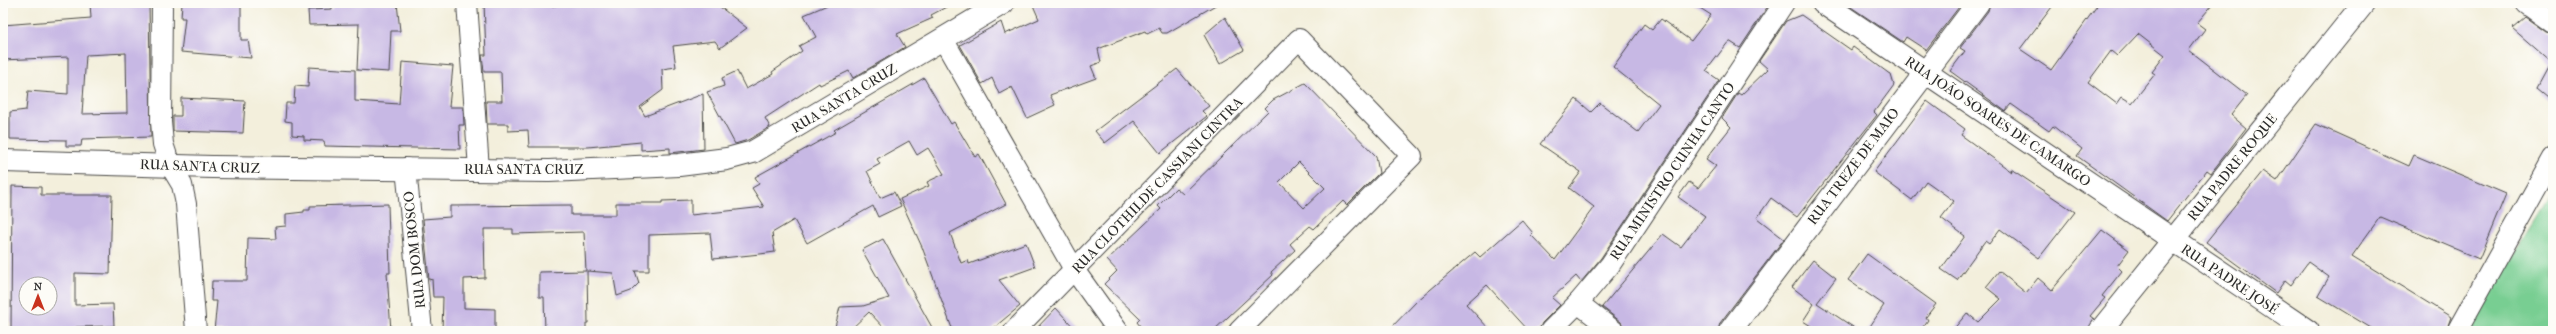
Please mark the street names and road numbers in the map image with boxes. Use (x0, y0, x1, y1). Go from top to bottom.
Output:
street label: RUA JOÃO SOARES DE CAMARGO (1901, 53, 2094, 190)
street label: RUA SANTA CRUZ (788, 60, 901, 137)
street label: RUA MINISTRO CUNHA CANTO (1606, 79, 1739, 264)
street label: RUA CLOTHILDE CASSIANI CINTRA (1068, 93, 1247, 277)
street label: RUA TREZE DE MAIO (1804, 104, 1903, 228)
street label: RUA PADRE ROQUE (2184, 110, 2281, 224)
street label: RUA SANTA CRUZ (140, 156, 261, 177)
street label: RUA SANTA CRUZ (464, 161, 585, 178)
street label: RUA DOM BOSCO (400, 190, 429, 309)
street label: RUA PADRE JOSÉ (2178, 240, 2283, 319)

